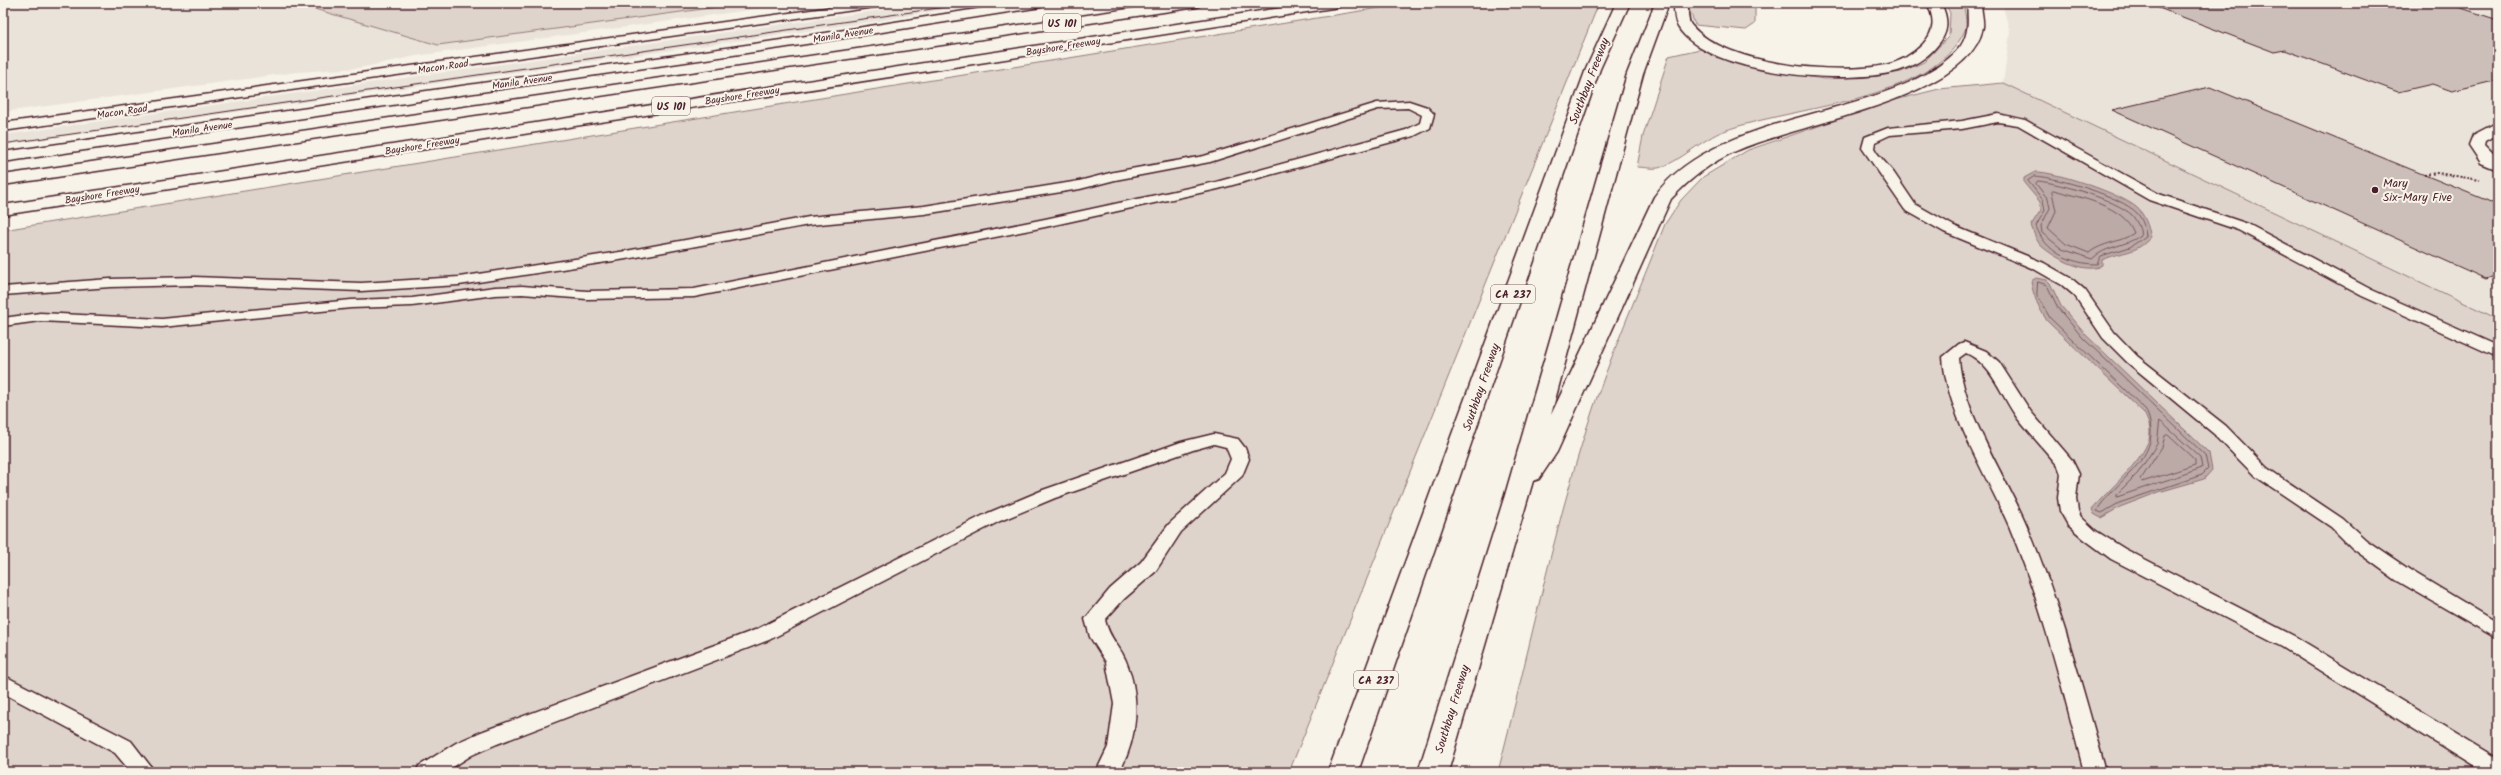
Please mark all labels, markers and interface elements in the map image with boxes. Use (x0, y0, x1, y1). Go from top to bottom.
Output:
road number: US 101 (1043, 14, 1081, 32)
street label: Manila Avenue (812, 22, 875, 48)
street label: Bayshore Freeway (1025, 33, 1102, 61)
street label: Southbay Freeway (1564, 35, 1615, 127)
street label: Macon Road (417, 55, 470, 78)
street label: Manila Avenue (491, 70, 554, 94)
street label: Bayshore Freeway (704, 82, 781, 110)
road number: US 101 (652, 97, 690, 115)
street label: Macon Road (96, 100, 149, 123)
street label: Manila Avenue (171, 117, 234, 141)
street label: Bayshore Freeway (384, 132, 461, 160)
place label: Mary Six-Mary Five (2383, 174, 2453, 207)
street label: Bayshore Freeway (64, 181, 141, 209)
marker: Mary Six-Mary Five (2370, 185, 2380, 195)
road number: CA 237 (1491, 285, 1535, 303)
street label: Southbay Freeway (1458, 341, 1505, 433)
street label: Southbay Freeway (1430, 662, 1475, 756)
road number: CA 237 (1354, 671, 1398, 689)

